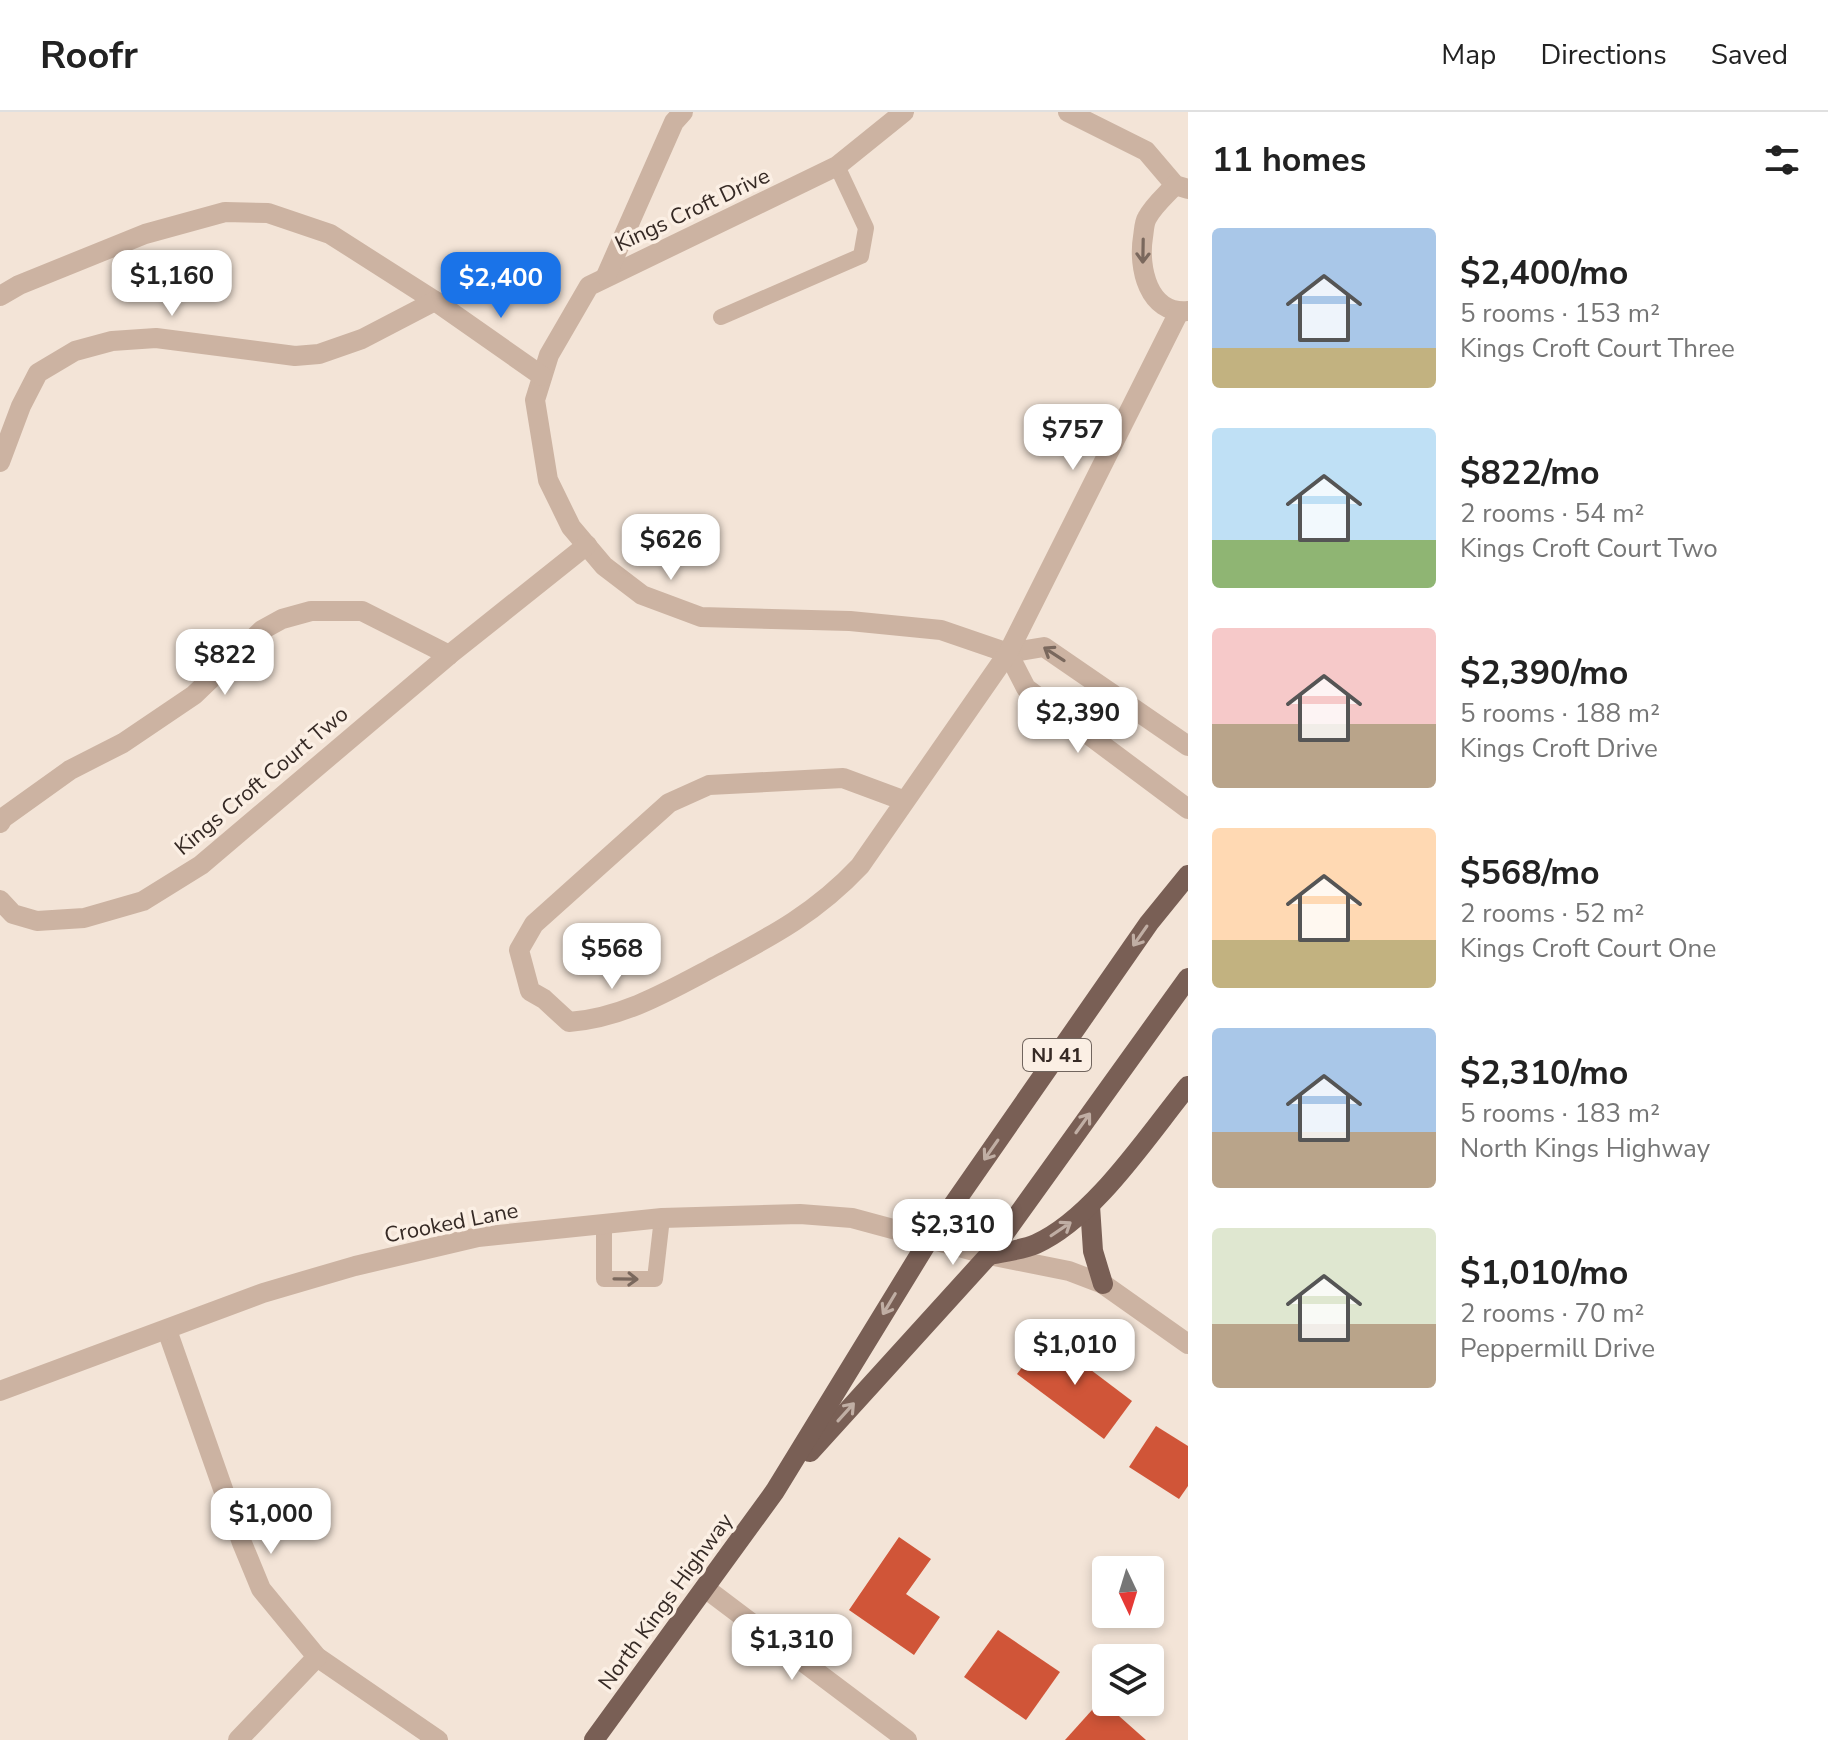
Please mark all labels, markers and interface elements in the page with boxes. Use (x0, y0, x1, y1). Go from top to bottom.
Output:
text: Roofr (40, 30, 138, 81)
text: Map (1441, 36, 1496, 74)
text: Directions (1540, 36, 1667, 74)
text: Saved (1711, 36, 1788, 74)
text: 11 homes (1212, 137, 1366, 183)
icon: filters (1760, 138, 1804, 182)
street label: Kings Croft Drive (610, 161, 775, 259)
one-way arrow (1135, 237, 1150, 264)
pin: $1,160 (107, 250, 237, 318)
text: $2,400/mo (1460, 250, 1628, 296)
pin: $2,400 (436, 252, 566, 320)
text: $1,160 (130, 258, 214, 293)
text: $2,400 (459, 260, 543, 295)
icon: home (1276, 260, 1372, 356)
text: 5 rooms · 153 m² (1460, 296, 1660, 331)
text: Kings Croft Court Three (1460, 331, 1735, 366)
pin: $757 (1026, 404, 1120, 472)
text: $757 (1042, 412, 1104, 447)
text: $822/mo (1460, 450, 1600, 496)
icon: home (1276, 460, 1372, 556)
text: 2 rooms · 54 m² (1460, 496, 1644, 531)
pin: $626 (624, 514, 718, 582)
text: $626 (640, 522, 702, 557)
text: Kings Croft Court Two (1460, 531, 1718, 566)
pin: $822 (178, 629, 272, 697)
text: $822 (194, 637, 256, 672)
one-way arrow (1044, 646, 1066, 663)
text: $2,390/mo (1460, 650, 1628, 696)
icon: home (1276, 660, 1372, 756)
pin: $2,390 (1013, 687, 1143, 755)
text: $2,390 (1036, 695, 1120, 730)
text: 5 rooms · 188 m² (1460, 696, 1660, 731)
street label: Kings Croft Court Two (168, 699, 355, 862)
text: Kings Croft Drive (1460, 731, 1658, 766)
text: $568/mo (1460, 850, 1600, 896)
icon: home (1276, 860, 1372, 956)
text: 2 rooms · 52 m² (1460, 896, 1644, 931)
pin: $568 (565, 923, 659, 991)
one-way arrow (1132, 925, 1148, 947)
text: $568 (581, 931, 643, 966)
text: Kings Croft Court One (1460, 931, 1716, 966)
road number: NJ 41 (1023, 1039, 1091, 1071)
text: $2,310/mo (1460, 1050, 1628, 1096)
icon: home (1276, 1060, 1372, 1156)
text: 5 rooms · 183 m² (1460, 1096, 1660, 1131)
one-way arrow (1074, 1113, 1091, 1134)
text: North Kings Highway (1460, 1131, 1710, 1166)
one-way arrow (983, 1138, 999, 1160)
street label: Crooked Lane (382, 1195, 521, 1251)
pin: $2,310 (888, 1199, 1018, 1267)
text: $2,310 (911, 1207, 995, 1242)
one-way arrow (1049, 1221, 1072, 1237)
text: $1,010/mo (1460, 1250, 1628, 1296)
icon: home (1276, 1260, 1372, 1356)
one-way arrow (612, 1271, 639, 1287)
one-way arrow (881, 1292, 897, 1315)
text: 2 rooms · 70 m² (1460, 1296, 1644, 1331)
pin: $1,010 (1010, 1319, 1140, 1387)
text: $1,010 (1033, 1327, 1117, 1362)
text: Peppermill Drive (1460, 1331, 1655, 1366)
one-way arrow (837, 1402, 856, 1422)
pin: $1,000 (206, 1488, 336, 1556)
text: $1,000 (229, 1496, 313, 1531)
street label: North Kings Highway (591, 1507, 741, 1696)
north arrow (1092, 1556, 1164, 1628)
map controls (1092, 1556, 1164, 1716)
pin: $1,310 (727, 1614, 857, 1682)
text: $1,310 (750, 1622, 834, 1657)
button: layers (1092, 1644, 1164, 1716)

